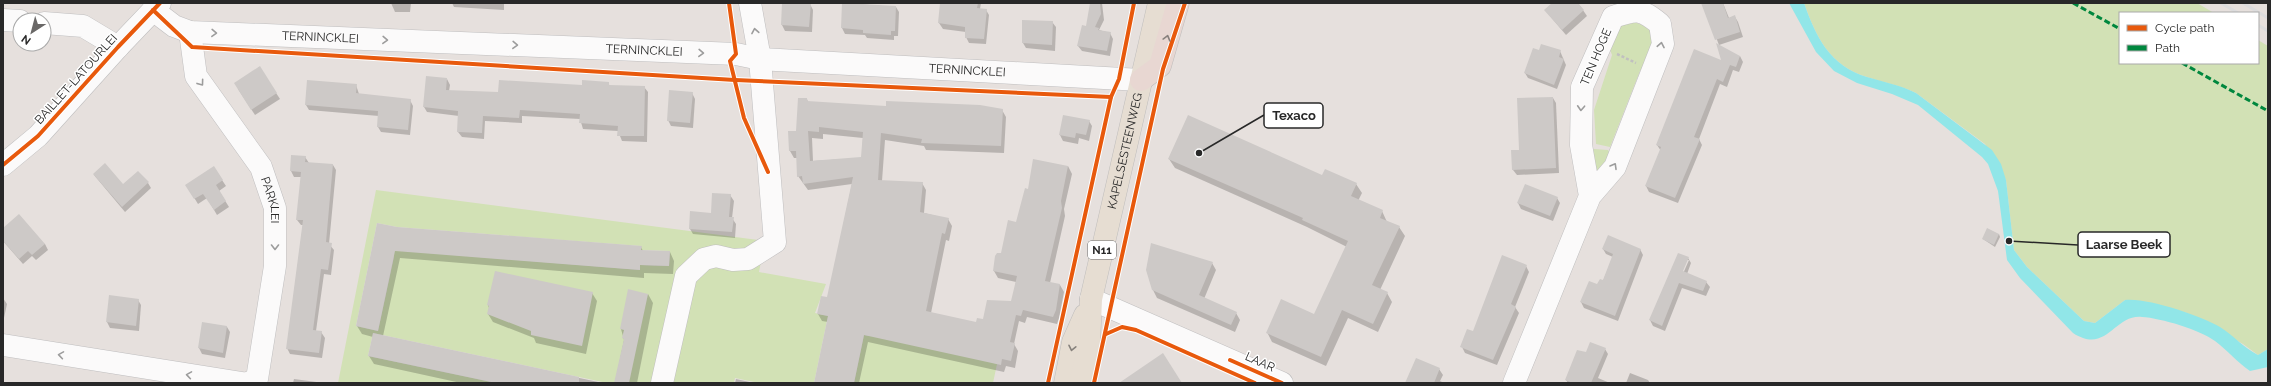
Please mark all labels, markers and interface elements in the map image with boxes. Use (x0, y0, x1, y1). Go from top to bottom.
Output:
north arrow (12, 12, 52, 52)
legend (2119, 12, 2259, 64)
text: Cycle path (2155, 21, 2214, 35)
street label: TEN HOGE (1578, 26, 1614, 88)
one-way arrow (211, 28, 217, 37)
one-way arrow (751, 28, 760, 34)
street label: TERNINCKLEI (282, 29, 359, 46)
street label: BAILLET-LATOURLEI (32, 31, 120, 127)
text: N (19, 32, 34, 47)
one-way arrow (382, 35, 388, 44)
one-way arrow (1163, 35, 1171, 41)
one-way arrow (512, 41, 518, 49)
text: Path (2155, 41, 2180, 55)
street label: TERNINCKLEI (605, 42, 683, 59)
one-way arrow (1656, 42, 1664, 48)
one-way arrow (698, 49, 704, 57)
street label: TERNINCKLEI (928, 61, 1006, 80)
one-way arrow (196, 78, 203, 85)
street label: KAPELSESTEENWEG (1105, 91, 1145, 211)
callout: Texaco (1264, 103, 1323, 128)
one-way arrow (1577, 105, 1586, 111)
text: Texaco (1272, 108, 1316, 123)
one-way arrow (1609, 163, 1616, 170)
street label: PARKLEI (258, 175, 282, 223)
callout: Laarse Beek (2078, 232, 2170, 257)
text: Laarse Beek (2086, 237, 2163, 252)
road number: N11 (1088, 241, 1116, 259)
one-way arrow (271, 244, 279, 250)
one-way arrow (1069, 345, 1077, 352)
street label: LAAR (1243, 349, 1277, 375)
one-way arrow (58, 351, 64, 360)
one-way arrow (186, 371, 193, 380)

